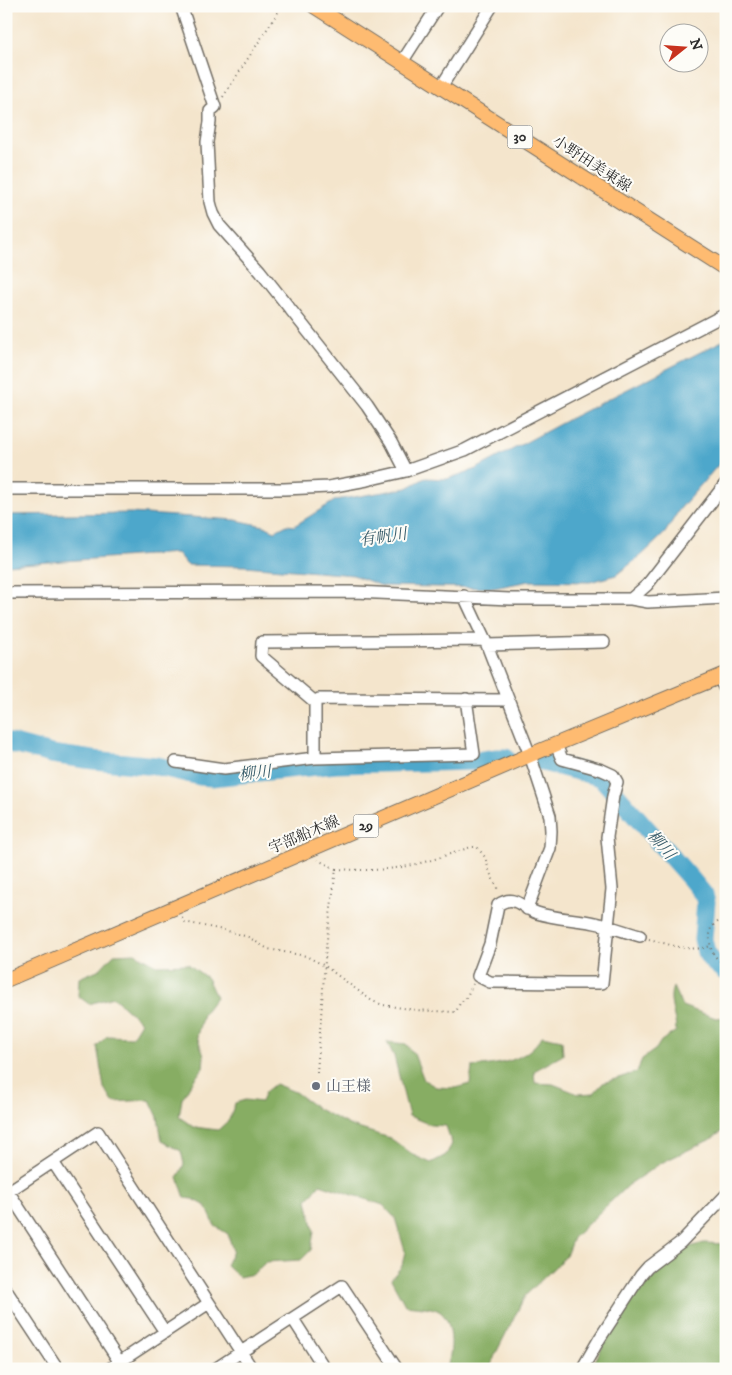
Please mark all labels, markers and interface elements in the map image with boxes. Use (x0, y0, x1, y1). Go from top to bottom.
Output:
north arrow (660, 22, 710, 72)
text: N (685, 36, 706, 53)
road number: 30 (508, 125, 532, 148)
street label: 小野田美東線 (549, 132, 635, 196)
water label: 有帆川 (358, 523, 410, 550)
water label: 柳川 (238, 761, 274, 785)
street label: 宇部船木線 (266, 812, 342, 858)
road number: 29 (354, 814, 378, 838)
water label: 柳川 (643, 826, 680, 865)
place label: 山王様 (326, 1077, 371, 1096)
marker: 山王様 (310, 1080, 322, 1092)

